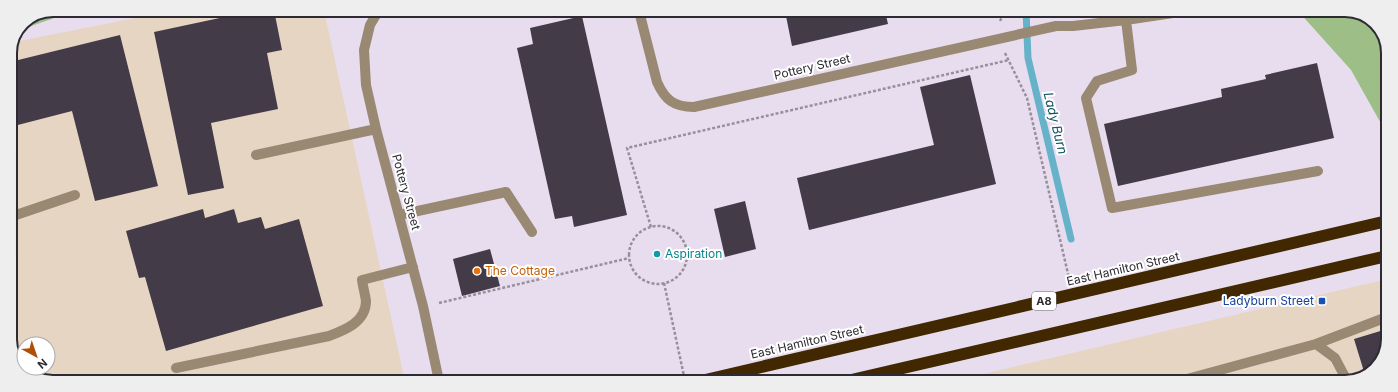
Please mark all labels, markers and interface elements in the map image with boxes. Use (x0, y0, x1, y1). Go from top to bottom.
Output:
street label: Pottery Street (772, 50, 852, 83)
water label: Lady Burn (1041, 90, 1071, 156)
street label: Pottery Street (389, 152, 424, 232)
place label: Aspiration (665, 246, 722, 261)
street label: East Hamilton Street (1065, 248, 1181, 289)
marker: Aspiration (652, 249, 662, 259)
place label: The Cottage (485, 263, 555, 278)
marker: The Cottage (472, 266, 482, 276)
road number: A8 (1032, 292, 1056, 310)
place label: Ladyburn Street (1223, 293, 1314, 308)
marker: Ladyburn Street (1317, 296, 1327, 306)
street label: East Hamilton Street (749, 321, 865, 362)
north arrow (16, 336, 56, 376)
text: N (35, 356, 50, 372)

